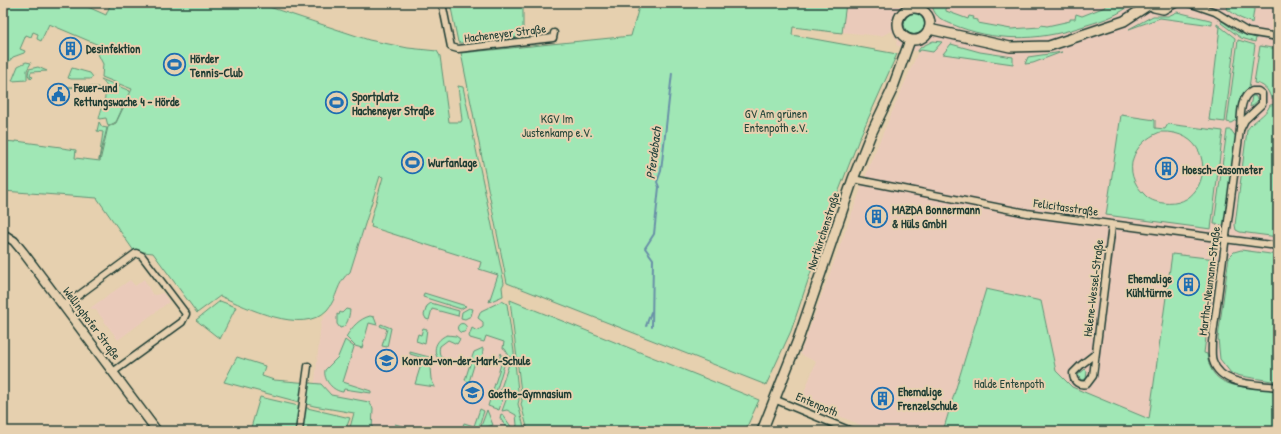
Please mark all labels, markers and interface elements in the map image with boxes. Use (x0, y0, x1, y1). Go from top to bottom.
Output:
street label: Hacheneyer Straße (463, 20, 547, 46)
building icon: Desinfektion (58, 35, 84, 61)
place label: Desinfektion (86, 40, 141, 57)
place label: Hörder Tennis-Club (189, 50, 243, 81)
sports icon: Hörder Tennis-Club (161, 52, 187, 78)
place label: Feuer-und Rettungswache 4 - Hörde (73, 79, 180, 111)
public building icon: Feuer-und Rettungswache 4 - Hörde (45, 81, 71, 107)
place label: Sportplatz Hacheneyer Straße (352, 88, 435, 120)
sports icon: Sportplatz Hacheneyer Straße (323, 90, 349, 116)
park label: GV Am grünen Entenpoth e.V. (744, 105, 808, 136)
park label: KGV Im Justenkamp e.V. (522, 110, 592, 141)
water label: Pferdebach (641, 124, 665, 180)
sports icon: Wurfanlage (400, 149, 426, 175)
place label: Wurfanlage (428, 154, 477, 172)
building icon: Hoesch-Gasometer (1153, 156, 1179, 182)
place label: Hoesch-Gasometer (1182, 161, 1263, 178)
street label: Nortkirchenstraße (802, 189, 844, 272)
street label: Felicitasstraße (1032, 194, 1100, 220)
place label: MAZDA Bonnermann & Hüls GmbH (892, 201, 981, 232)
building icon: MAZDA Bonnermann & Hüls GmbH (864, 203, 890, 229)
street label: Martha-Neumann-Straße (1194, 225, 1224, 337)
street label: Helene-Wessel-Straße (1079, 238, 1107, 338)
place label: Ehemalige Kühltürme (1126, 270, 1172, 301)
building icon: Ehemalige Kühltürme (1175, 272, 1201, 298)
street label: Wellinghofer Straße (59, 283, 125, 363)
school or university icon: Konrad-von-der-Mark-Schule (374, 347, 400, 373)
place label: Konrad-von-der-Mark-Schule (402, 352, 531, 369)
park label: Halde Entenpoth (974, 375, 1044, 392)
school or university icon: Goethe-Gymnasium (460, 380, 486, 406)
place label: Ehemalige Frenzelschule (897, 383, 958, 414)
place label: Goethe-Gymnasium (488, 385, 572, 403)
building icon: Ehemalige Frenzelschule (870, 385, 896, 411)
street label: Entenpoth (793, 388, 841, 420)

